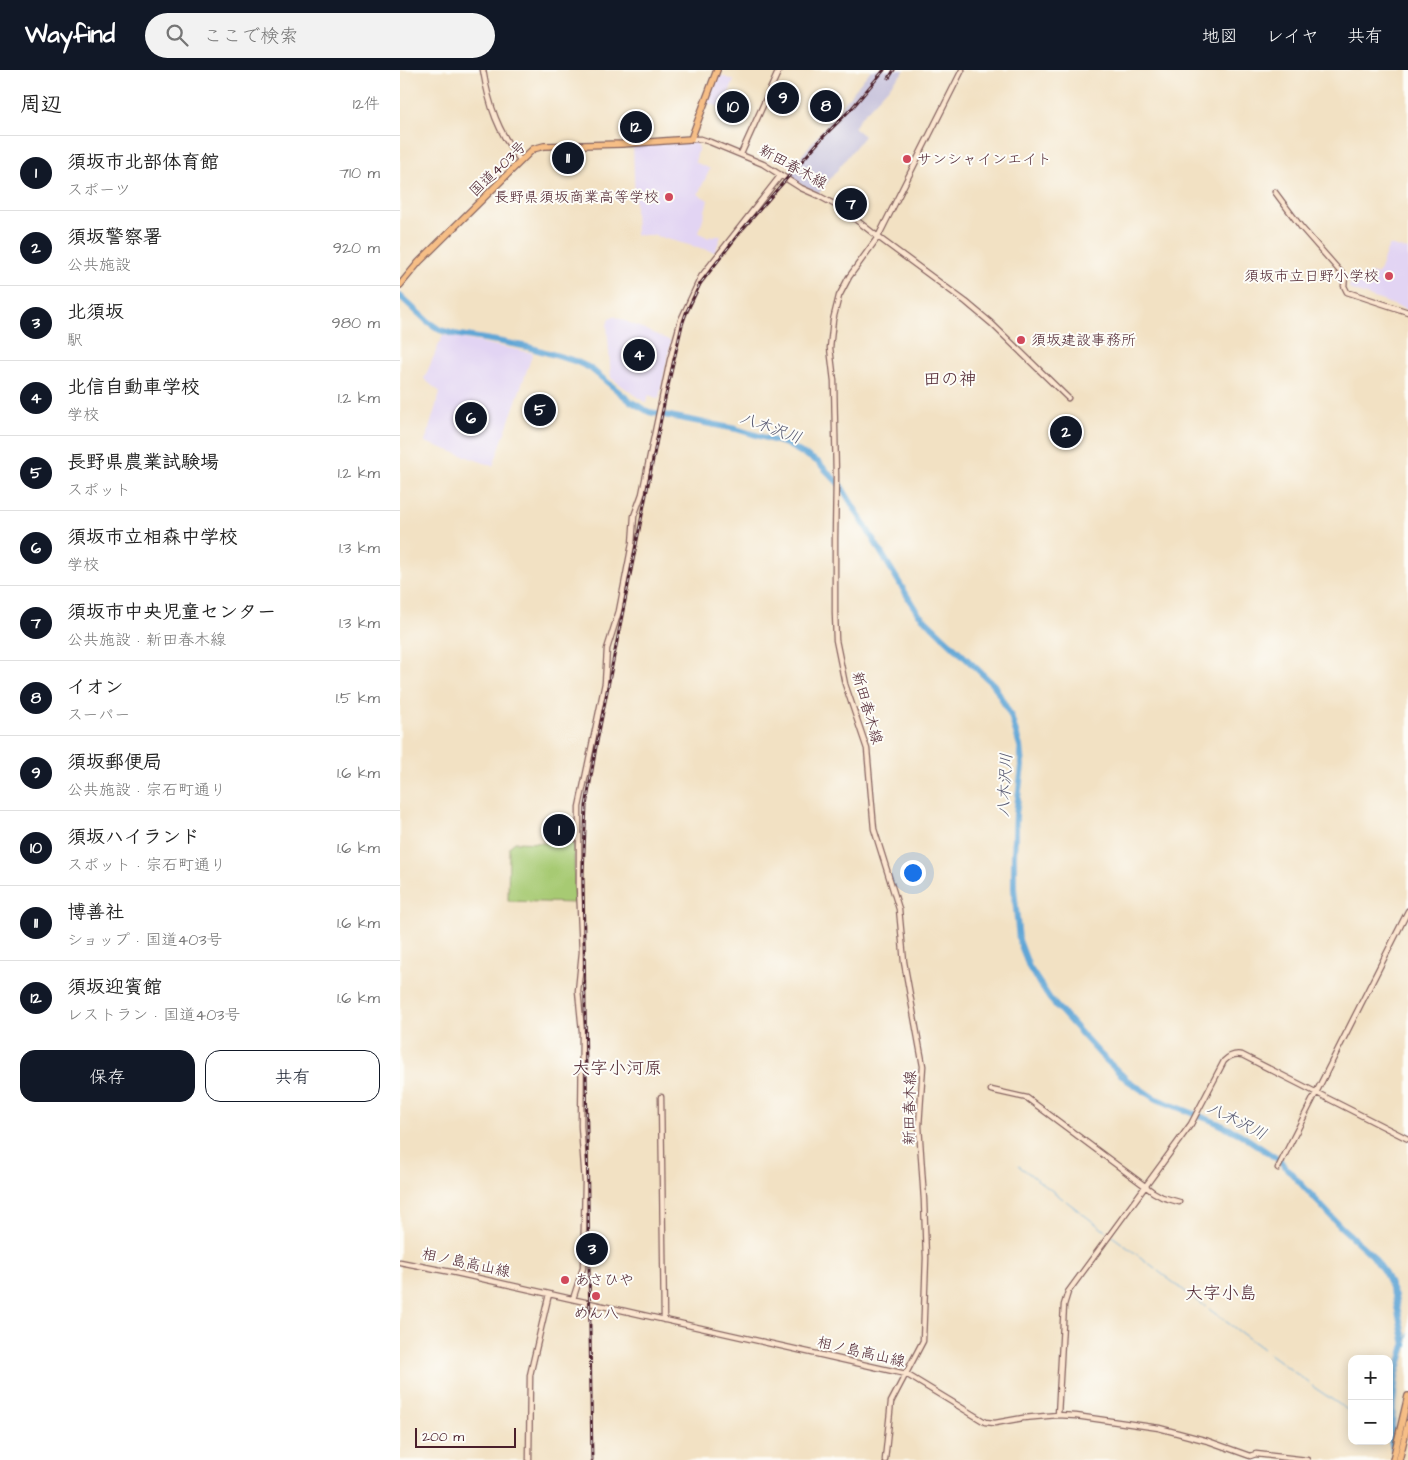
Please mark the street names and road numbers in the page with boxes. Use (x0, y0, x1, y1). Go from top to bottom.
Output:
street label: 国道403号 (465, 136, 531, 202)
street label: 新田春木線 (755, 140, 831, 194)
street label: 新田春木線 (847, 669, 887, 747)
street label: 新田春木線 (899, 1070, 921, 1146)
street label: 相ノ島高山線 (420, 1243, 512, 1283)
street label: 相ノ島高山線 (815, 1332, 907, 1372)

